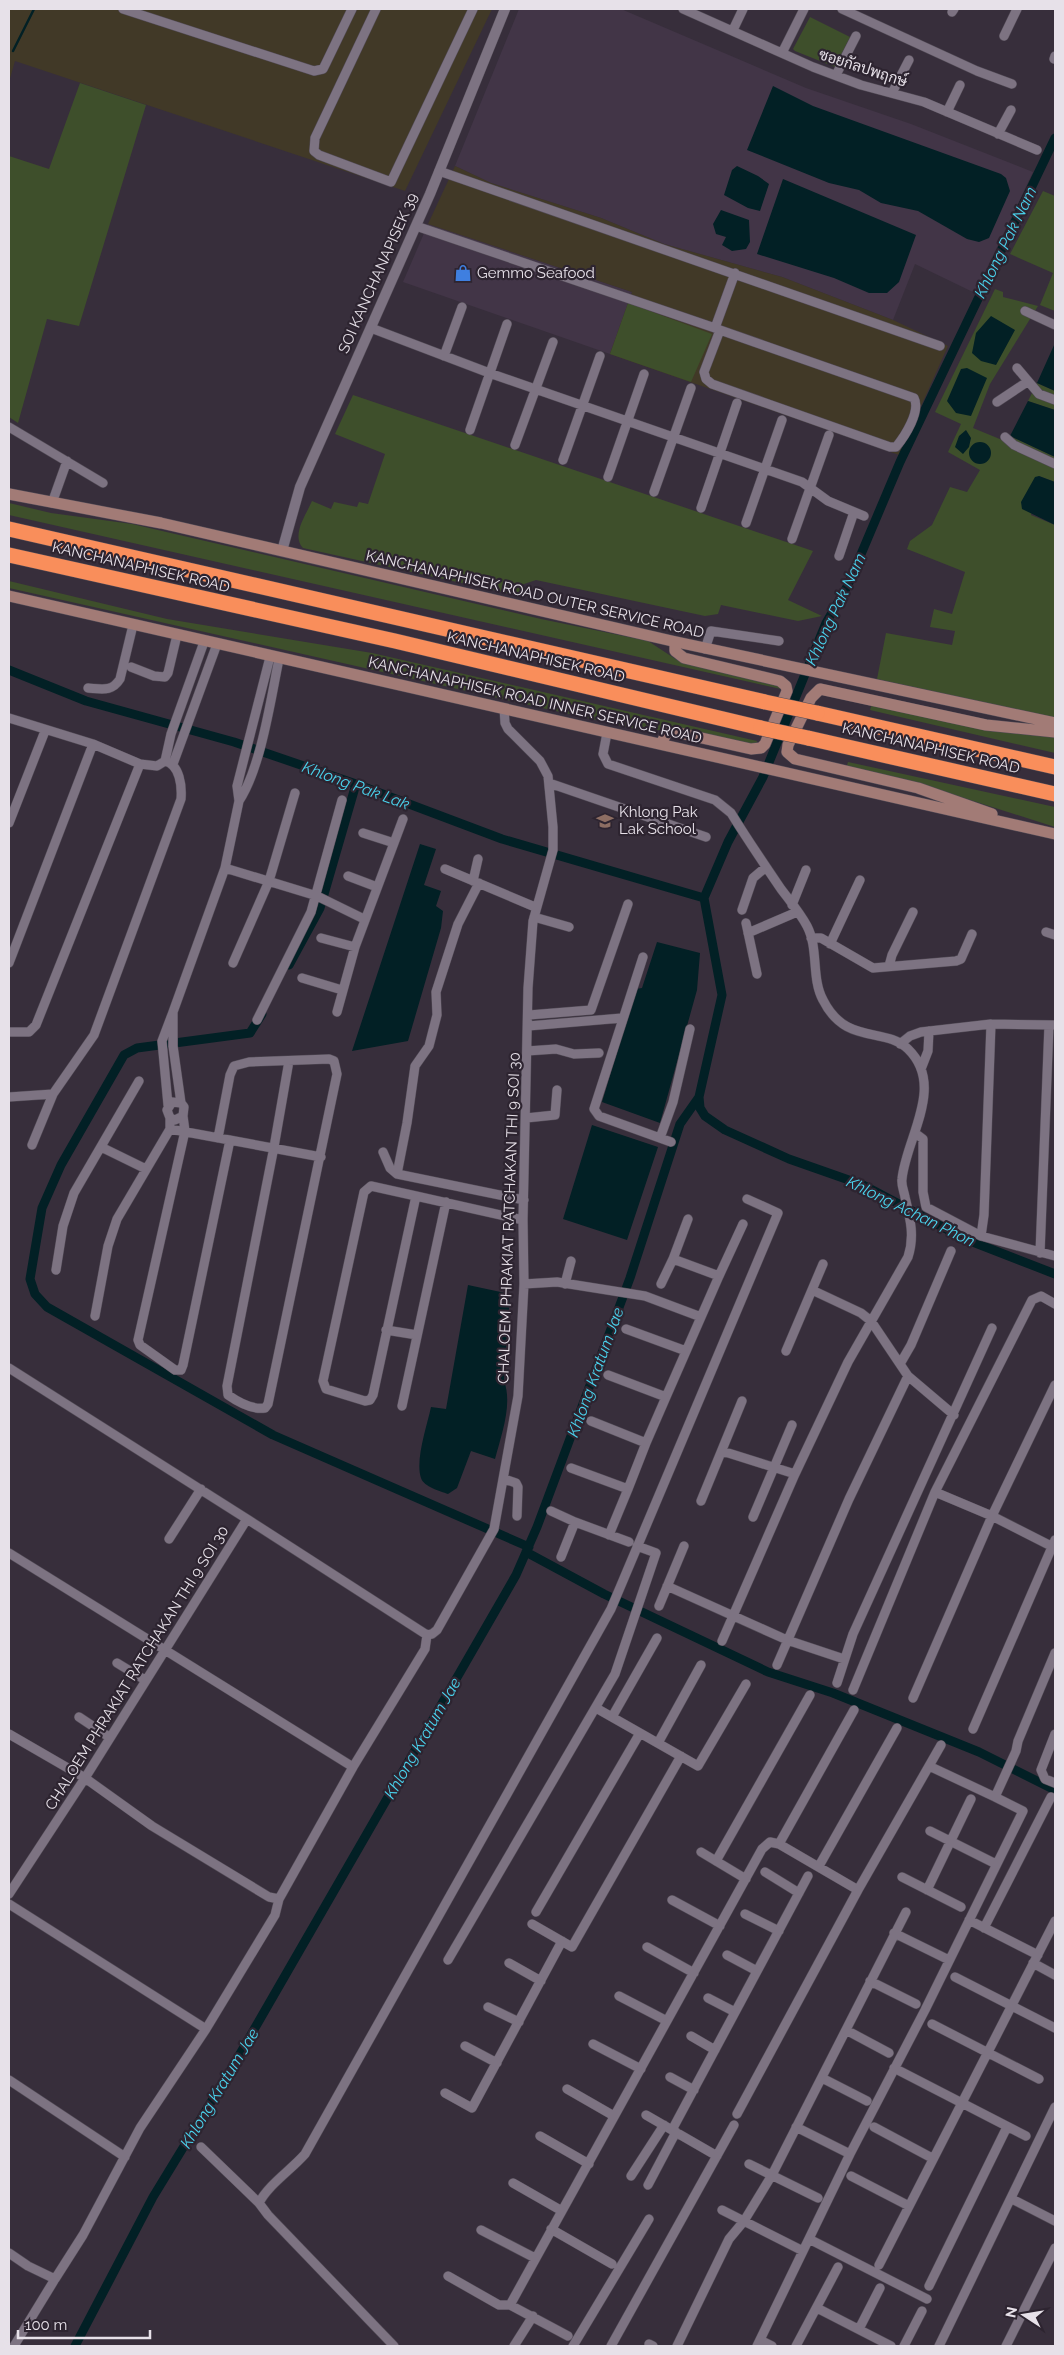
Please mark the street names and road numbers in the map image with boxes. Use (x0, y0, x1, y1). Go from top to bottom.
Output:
street label: ซอยกัลปพฤกษ์ (816, 44, 911, 91)
street label: SOI KANCHANAPISEK 39 (334, 190, 422, 356)
street label: KANCHANAPHISEK ROAD (50, 538, 232, 596)
street label: KANCHANAPHISEK ROAD OUTER SERVICE ROAD (364, 546, 706, 642)
street label: KANCHANAPHISEK ROAD (445, 628, 627, 686)
street label: KANCHANAPHISEK ROAD INNER SERVICE ROAD (367, 653, 704, 747)
street label: KANCHANAPHISEK ROAD (840, 719, 1022, 777)
street label: CHALOEM PHRAKIAT RATCHAKAN THI 9 SOI 30 (494, 1052, 524, 1384)
street label: CHALOEM PHRAKIAT RATCHAKAN THI 9 SOI 30 (41, 1523, 233, 1813)

